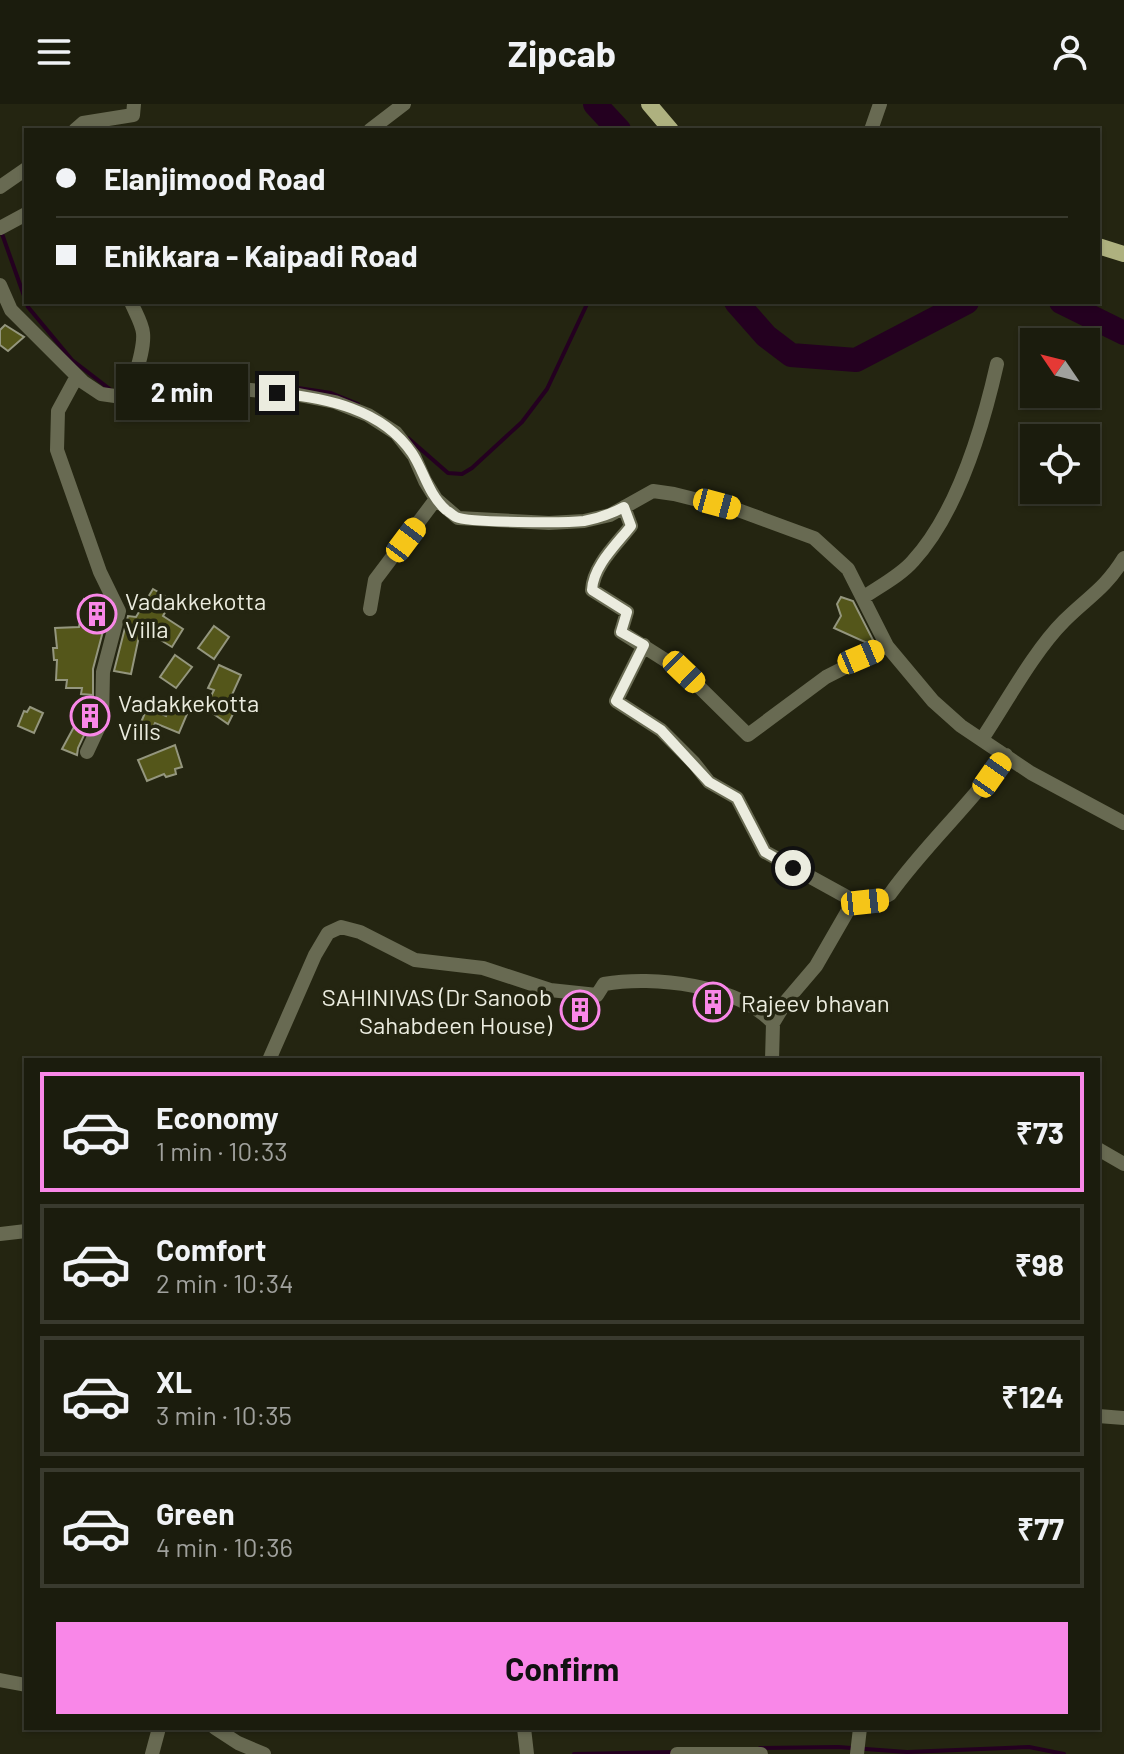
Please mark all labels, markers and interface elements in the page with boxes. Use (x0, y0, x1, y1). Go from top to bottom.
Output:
icon: menu (32, 30, 76, 74)
icon: person (1048, 30, 1092, 74)
text: Zipcab (508, 31, 616, 74)
text: Elanjimood Road (104, 160, 325, 196)
text: Enikkara - Kaipadi Road (104, 237, 418, 273)
north arrow (1020, 328, 1100, 408)
map controls (1020, 328, 1100, 504)
callout: 2 min (117, 365, 249, 421)
route end (259, 375, 295, 411)
text: 2 min (151, 376, 213, 407)
button: locate (1020, 424, 1100, 504)
car (691, 486, 743, 522)
car (382, 514, 430, 566)
place label: Vadakkekotta Villa (125, 586, 266, 643)
building icon: Vadakkekotta Villa (76, 593, 118, 635)
car (834, 637, 888, 677)
car (658, 647, 710, 697)
place label: Vadakkekotta Vills (118, 688, 259, 745)
building icon: Vadakkekotta Vills (69, 695, 111, 737)
car (968, 748, 1016, 802)
route start (775, 850, 811, 886)
car (840, 888, 890, 916)
building icon: Rajeev bhavan (692, 981, 734, 1023)
place label: SAHINIVAS (Dr Sanoob Sahabdeen House) (322, 982, 553, 1039)
place label: Rajeev bhavan (741, 988, 890, 1017)
building icon: SAHINIVAS (Dr Sanoob Sahabdeen House) (559, 989, 601, 1031)
icon: car (60, 1096, 132, 1168)
text: Economy (156, 1099, 279, 1135)
text: ₹73 (1016, 1114, 1064, 1150)
text: 1 min · 10:33 (156, 1135, 288, 1166)
icon: car (60, 1228, 132, 1300)
text: Comfort (156, 1231, 266, 1267)
text: ₹98 (1015, 1246, 1064, 1282)
text: 2 min · 10:34 (156, 1267, 293, 1298)
icon: car (60, 1360, 132, 1432)
text: XL (156, 1363, 192, 1399)
text: ₹124 (1001, 1378, 1064, 1414)
text: 3 min · 10:35 (156, 1399, 292, 1430)
icon: car (60, 1492, 132, 1564)
text: Green (156, 1495, 235, 1531)
text: ₹77 (1017, 1510, 1064, 1546)
text: 4 min · 10:36 (156, 1531, 293, 1562)
button: Confirm (56, 1622, 1068, 1714)

